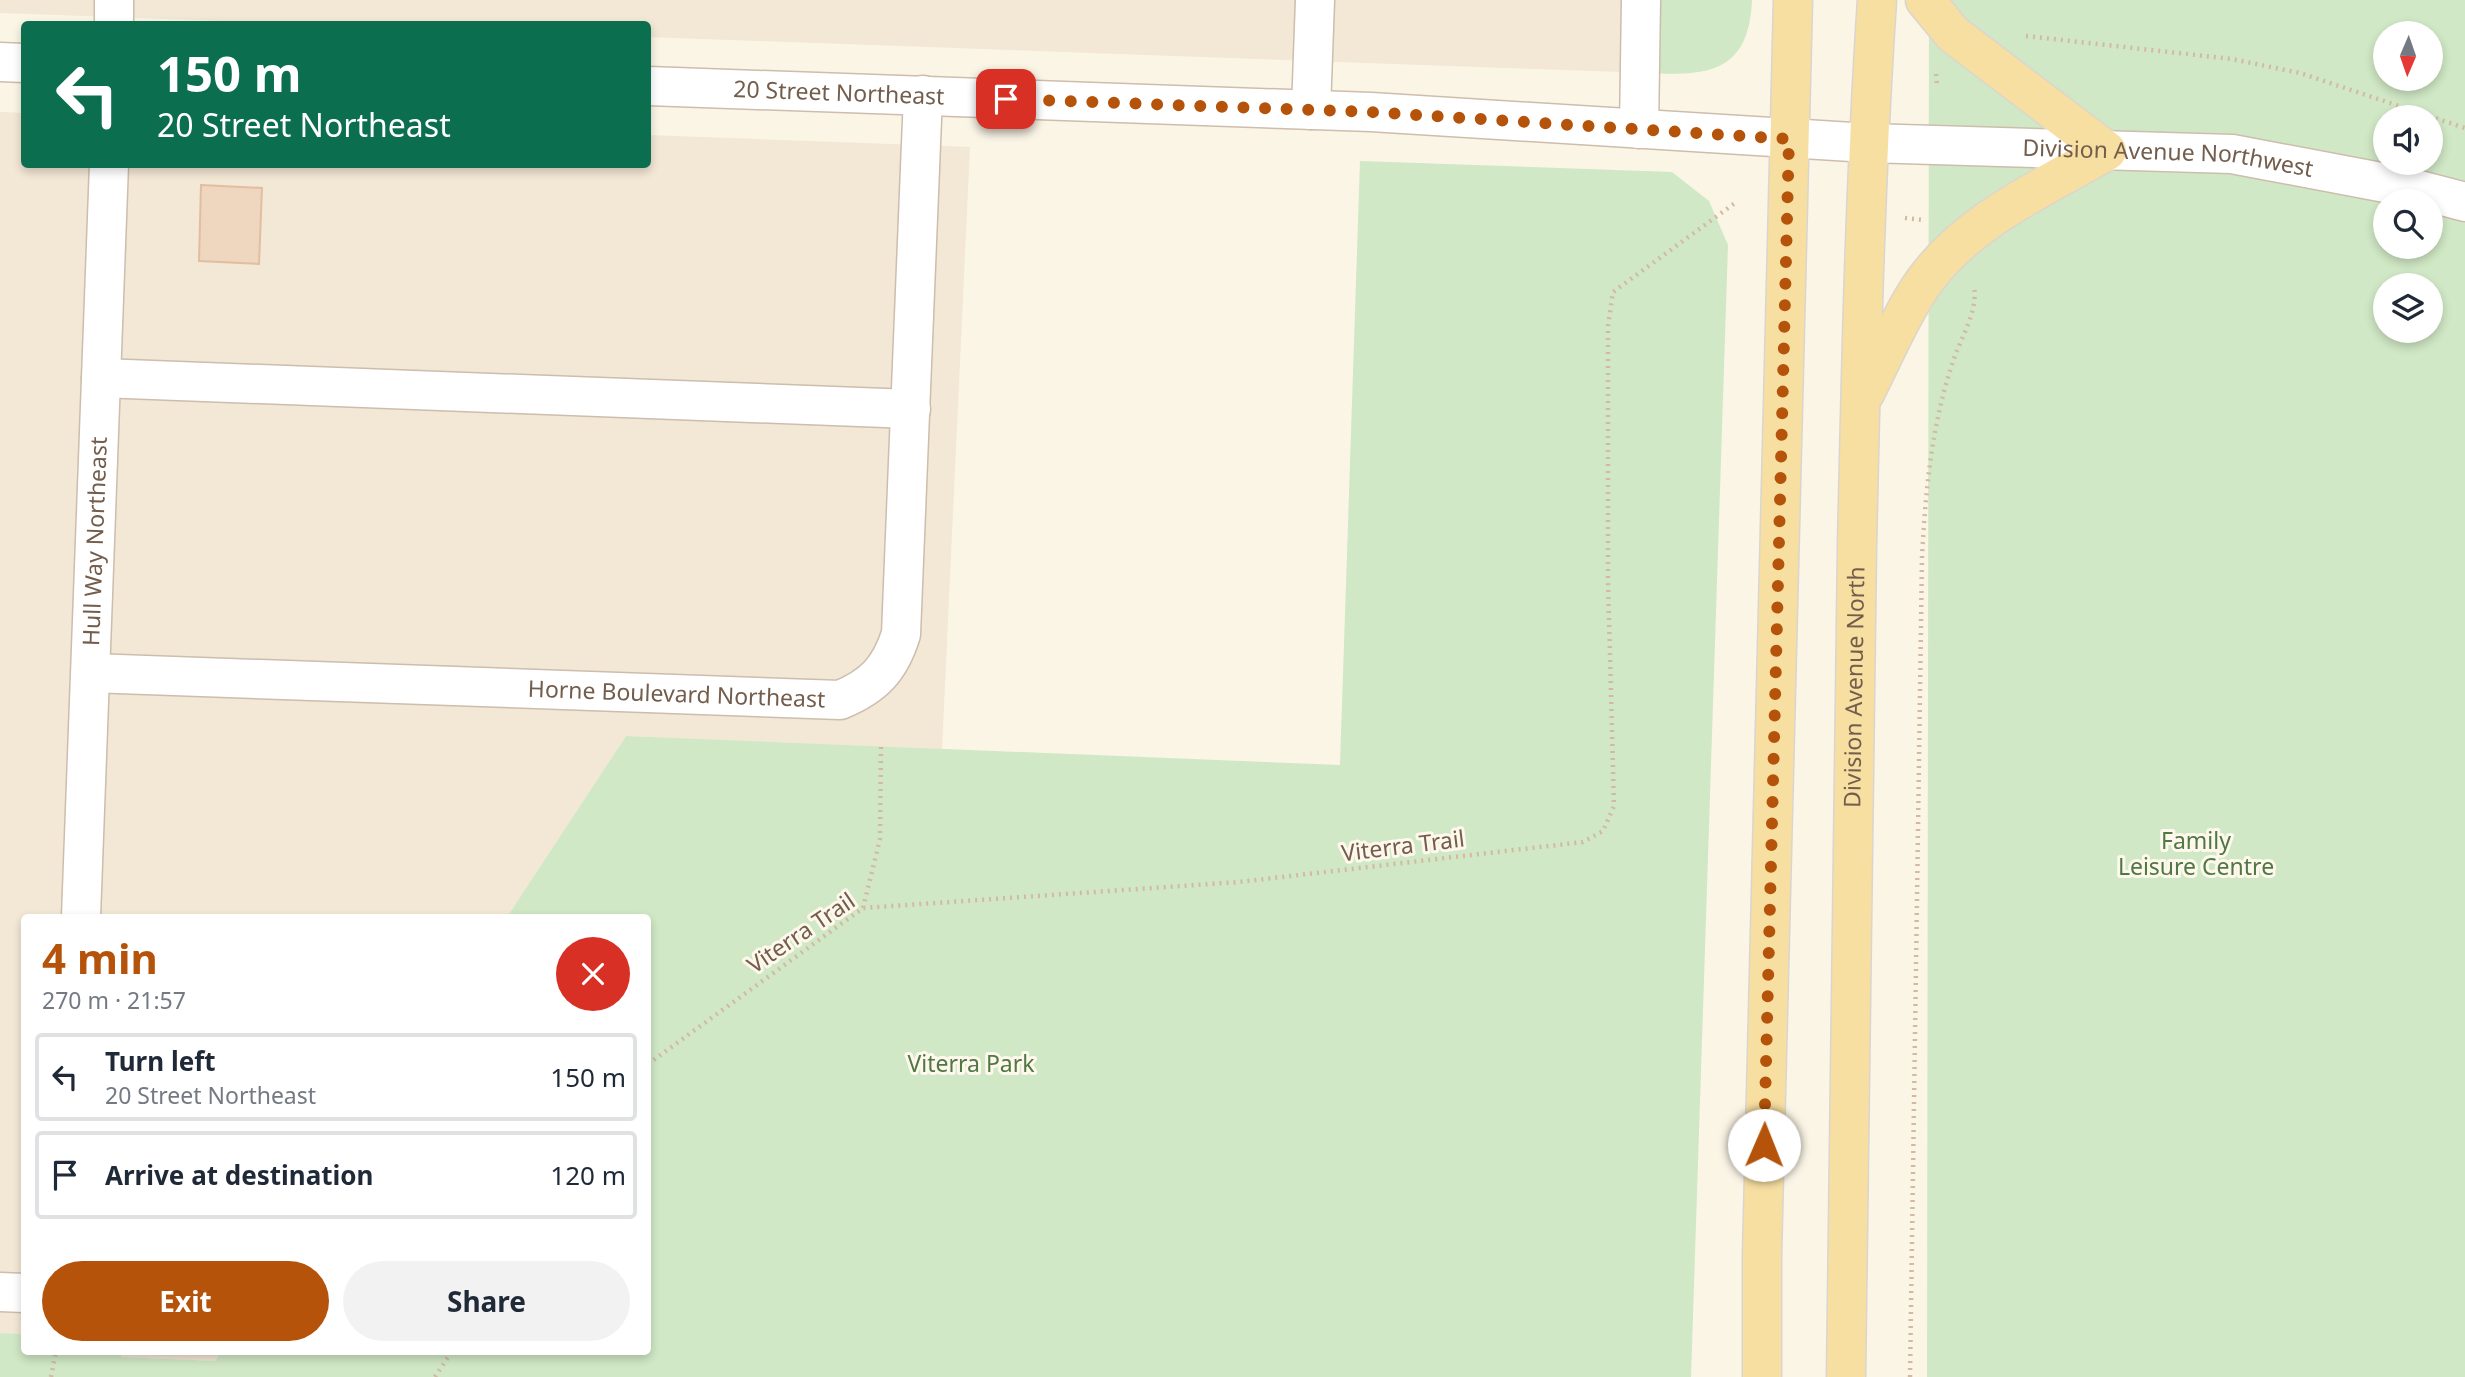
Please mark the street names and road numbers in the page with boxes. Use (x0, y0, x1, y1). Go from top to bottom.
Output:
street label: 20 Street Northeast (733, 72, 945, 112)
street label: Division Avenue Northwest (2022, 131, 2316, 184)
street label: Hull Way Northeast (74, 436, 114, 646)
street label: Division Avenue North (1835, 566, 1872, 808)
street label: Horne Boulevard Northeast (527, 672, 826, 714)
street label: Viterra Trail (1339, 822, 1466, 868)
street label: Viterra Trail (740, 884, 861, 980)

